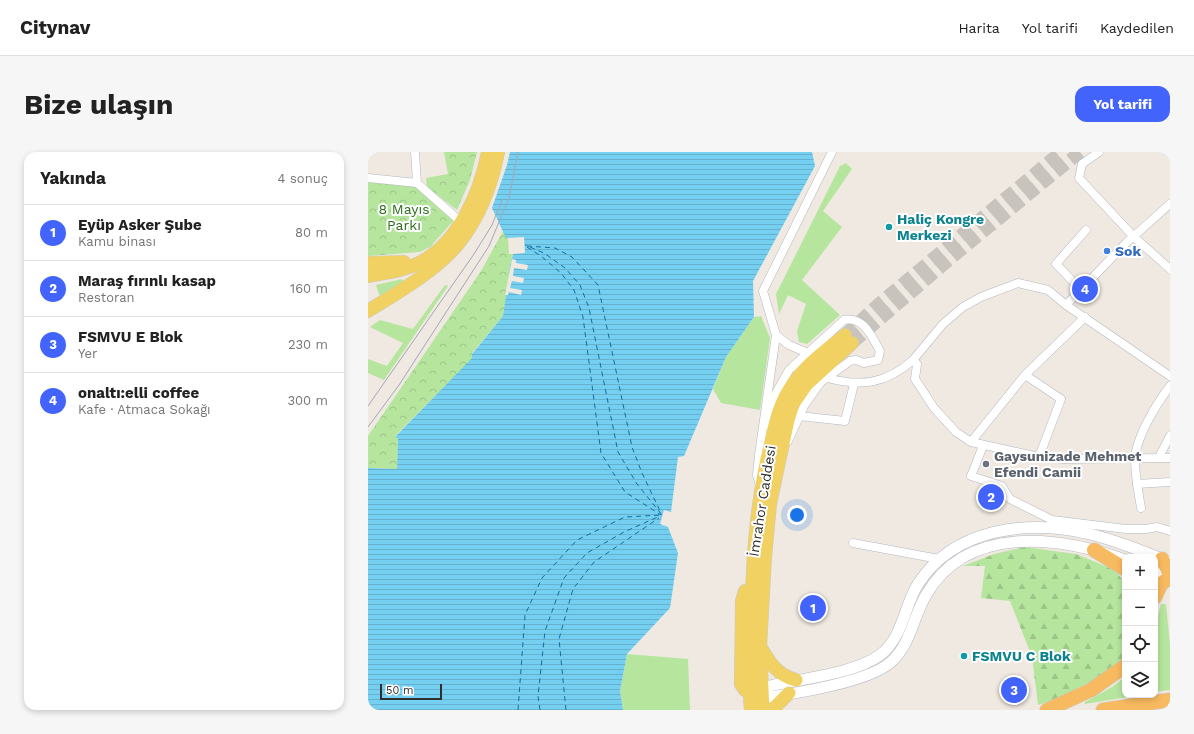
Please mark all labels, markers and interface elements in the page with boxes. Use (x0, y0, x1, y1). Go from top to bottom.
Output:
text: Citynav (20, 16, 91, 39)
text: Harita (958, 20, 1000, 36)
text: Yol tarifi (1022, 20, 1078, 36)
text: Kaydedilen (1100, 20, 1174, 36)
button: Yol tarifi (1075, 86, 1170, 122)
text: Bize ulaşın (24, 88, 173, 121)
text: Yakında (40, 168, 106, 188)
text: 4 sonuç (278, 171, 328, 186)
park label: 8 Mayıs Parkı (378, 201, 430, 233)
place label: Haliç Kongre Merkezi (897, 211, 984, 243)
text: Eyüp Asker Şube (78, 216, 202, 234)
marker: Haliç Kongre Merkezi (884, 222, 894, 232)
text: 1 (50, 225, 56, 240)
text: 80 m (295, 225, 328, 240)
text: Kamu binası (78, 234, 156, 249)
place label: Sok (1115, 243, 1141, 259)
marker: Sok (1102, 246, 1112, 256)
text: Maraş fırınlı kasap (78, 272, 216, 290)
pin: 4 (1072, 274, 1098, 304)
text: 2 (49, 281, 57, 296)
text: 160 m (290, 281, 328, 296)
text: Restoran (78, 290, 135, 305)
text: FSMVU E Blok (78, 328, 183, 346)
text: 3 (49, 337, 57, 352)
text: 230 m (288, 337, 328, 352)
text: Yer (78, 346, 97, 361)
text: onaltı:elli coffee (78, 384, 199, 402)
text: 4 (49, 393, 57, 408)
text: 300 m (287, 393, 328, 408)
text: Kafe · Atmaca Sokağı (78, 402, 211, 417)
street label: İmrahor Caddesi (745, 444, 779, 558)
place label: Gaysunizade Mehmet Efendi Camii (994, 448, 1141, 480)
marker: Gaysunizade Mehmet Efendi Camii (981, 459, 991, 469)
pin: 2 (978, 482, 1004, 512)
your location (787, 505, 807, 525)
map controls (1122, 554, 1158, 698)
button: + (1122, 554, 1158, 590)
button: − (1122, 590, 1158, 626)
pin: 1 (800, 593, 826, 623)
button: locate (1122, 626, 1158, 662)
place label: FSMVU C Blok (972, 648, 1071, 664)
marker: FSMVU C Blok (959, 651, 969, 661)
button: layers (1122, 662, 1158, 698)
pin: 3 (1001, 675, 1027, 705)
scale bar (380, 682, 442, 701)
text: 50 m (386, 684, 413, 697)

